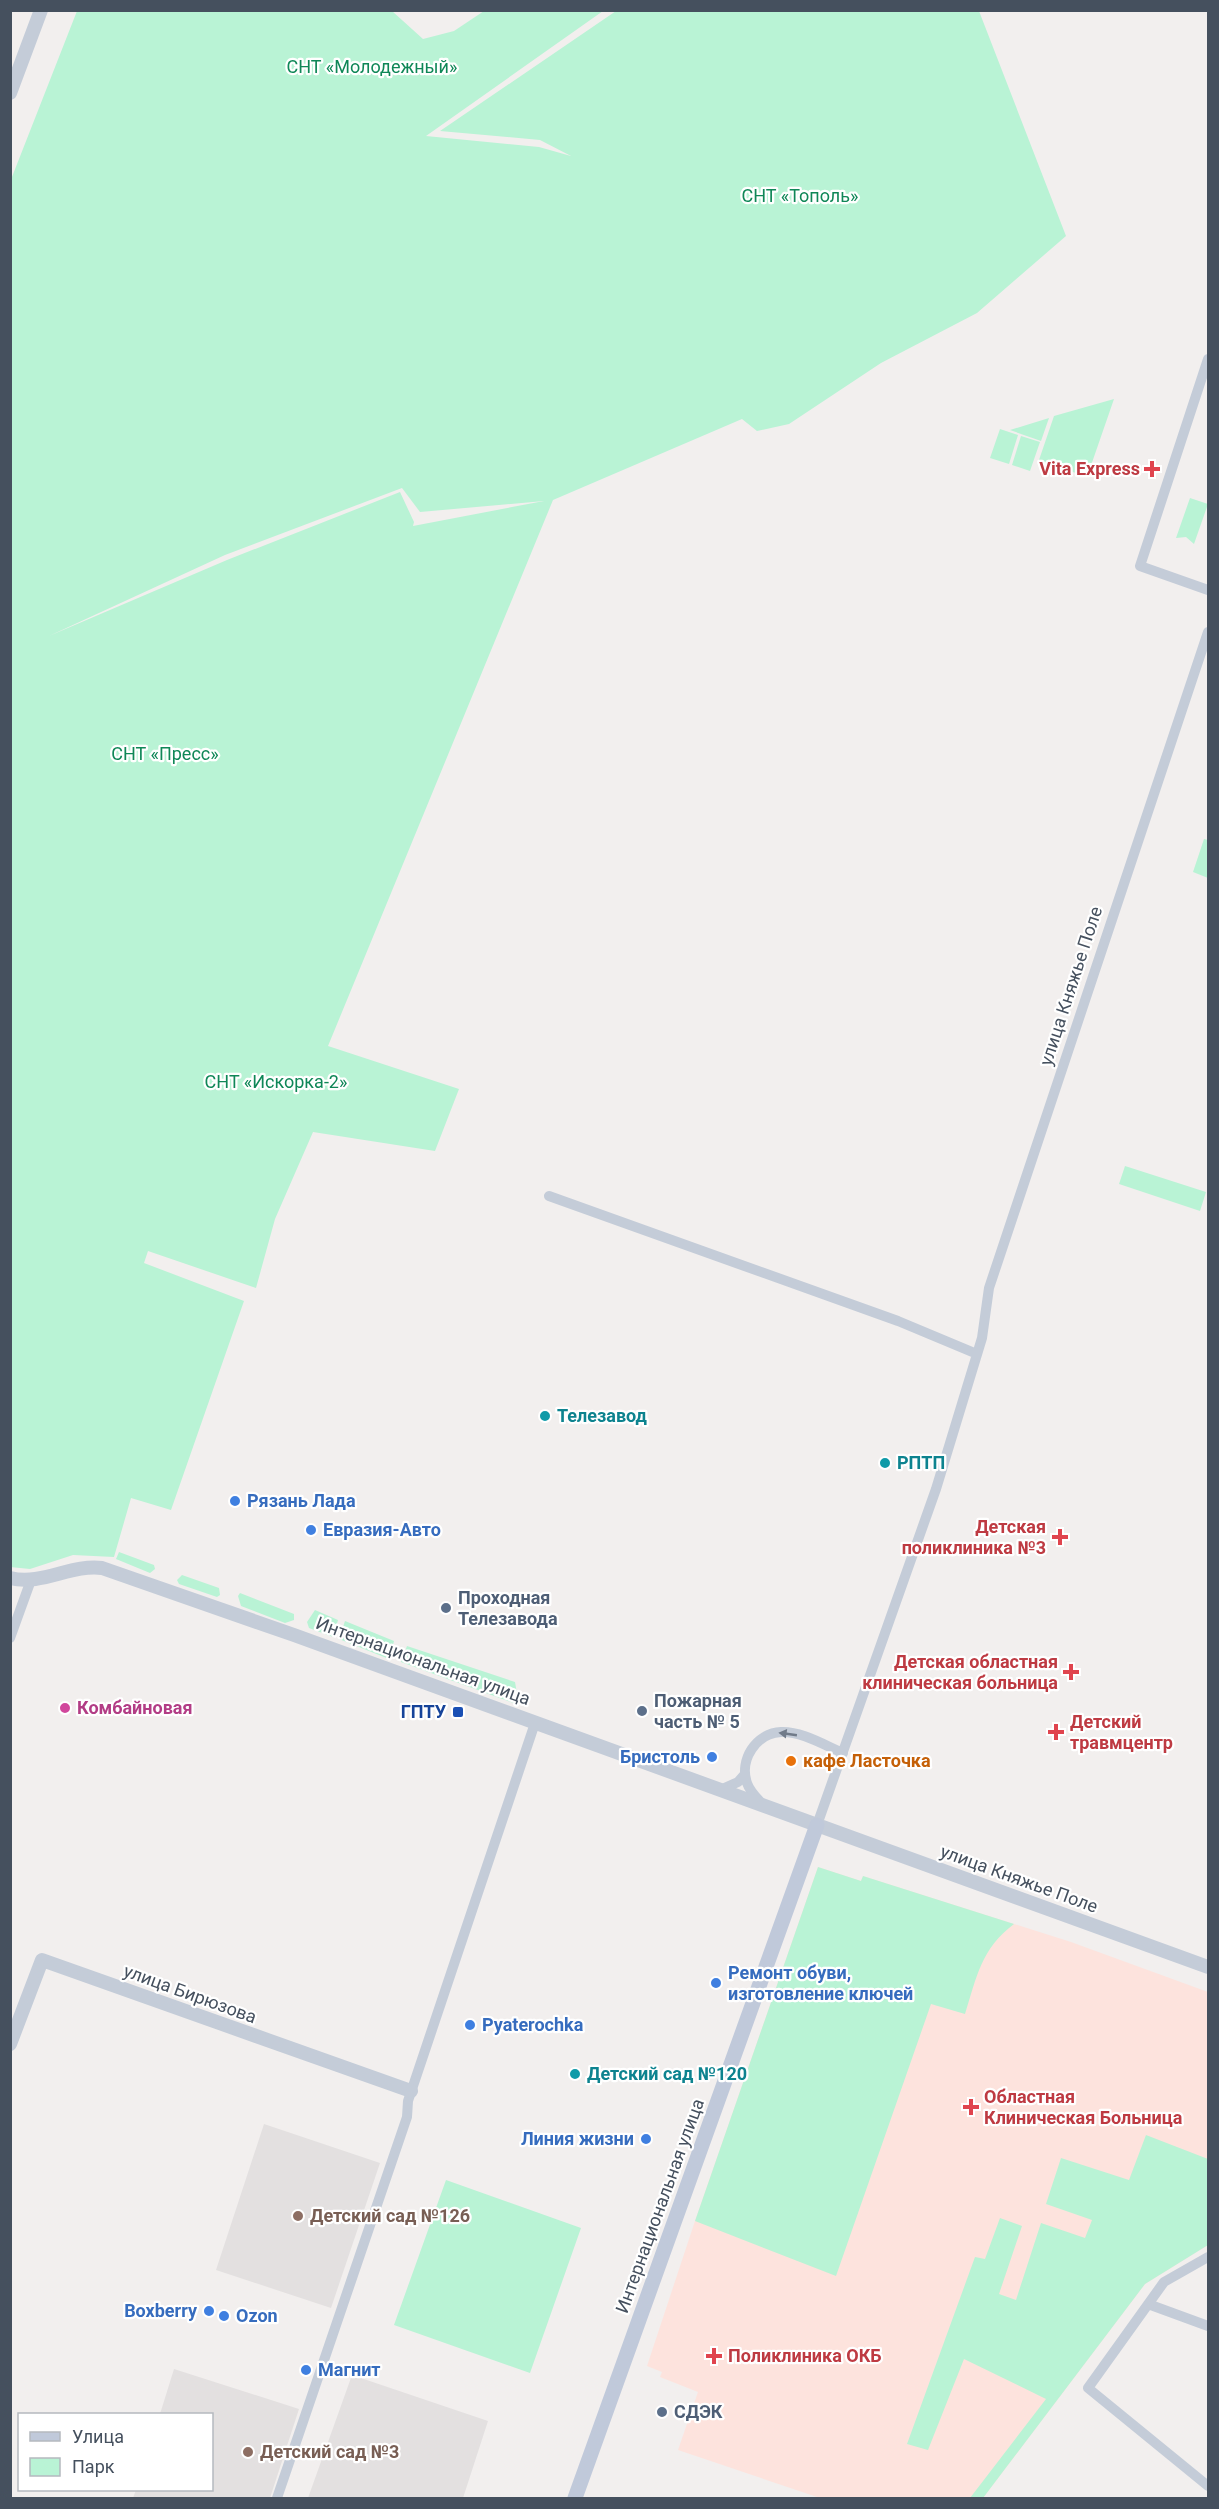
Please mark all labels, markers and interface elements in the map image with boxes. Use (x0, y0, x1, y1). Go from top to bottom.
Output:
park label: СНТ «Молодежный» (287, 56, 457, 77)
park label: СНТ «Тополь» (742, 185, 858, 206)
place label: Vita Express (1039, 458, 1140, 479)
marker: Vita Express (1145, 462, 1159, 476)
park label: СНТ «Пресс» (111, 743, 219, 764)
street label: улица Княжье Поле (1035, 904, 1106, 1068)
park label: СНТ «Искорка-2» (205, 1071, 347, 1092)
place label: Телезавод (557, 1405, 648, 1426)
marker: Телезавод (538, 1409, 552, 1423)
place label: РПТП (897, 1452, 945, 1473)
marker: РПТП (878, 1456, 892, 1470)
place label: Рязань Лада (247, 1490, 356, 1511)
marker: Рязань Лада (228, 1494, 242, 1508)
place label: Детская поликлиника №3 (902, 1516, 1046, 1558)
place label: Евразия-Авто (323, 1519, 441, 1540)
marker: Евразия-Авто (304, 1523, 318, 1537)
marker: Детская поликлиника №3 (1051, 1528, 1069, 1546)
place label: Проходная Телезавода (458, 1587, 558, 1629)
marker: Проходная Телезавода (439, 1601, 453, 1615)
street label: Интернациональная улица (313, 1612, 533, 1709)
place label: Детская областная клиническая больница (862, 1651, 1058, 1693)
marker: Детская областная клиническая больница (1062, 1663, 1080, 1681)
place label: Пожарная часть № 5 (654, 1690, 742, 1732)
place label: Комбайновая (77, 1697, 193, 1718)
marker: Комбайновая (58, 1701, 72, 1715)
place label: ГПТУ (401, 1701, 447, 1722)
marker: Пожарная часть № 5 (635, 1704, 649, 1718)
marker: ГПТУ (451, 1705, 465, 1719)
place label: Детский травмцентр (1070, 1711, 1173, 1753)
marker: Детский травмцентр (1047, 1723, 1065, 1741)
one-way arrow (778, 1729, 797, 1738)
place label: Бристоль (620, 1746, 700, 1767)
marker: Бристоль (705, 1750, 719, 1764)
place label: кафе Ласточка (803, 1750, 931, 1771)
marker: кафе Ласточка (784, 1754, 798, 1768)
street label: улица Княжье Поле (938, 1840, 1101, 1917)
street label: улица Бирюзова (121, 1960, 259, 2027)
place label: Ремонт обуви, изготовление ключей (728, 1962, 913, 2004)
marker: Ремонт обуви, изготовление ключей (709, 1976, 723, 1990)
place label: Pyaterochka (482, 2014, 584, 2035)
marker: Pyaterochka (463, 2018, 477, 2032)
place label: Детский сад №120 (587, 2063, 747, 2084)
marker: Детский сад №120 (568, 2067, 582, 2081)
place label: Областная Клиническая Больница (984, 2086, 1183, 2128)
street label: Интернациональная улица (611, 2096, 708, 2316)
marker: Областная Клиническая Больница (962, 2098, 980, 2116)
place label: Линия жизни (521, 2128, 634, 2149)
marker: Линия жизни (639, 2132, 653, 2146)
place label: Детский сад №126 (310, 2205, 470, 2226)
marker: Детский сад №126 (291, 2209, 305, 2223)
place label: Boxberry (124, 2300, 198, 2321)
marker: Boxberry (202, 2304, 216, 2318)
place label: Ozon (236, 2305, 278, 2326)
marker: Ozon (217, 2309, 231, 2323)
place label: Поликлиника ОКБ (728, 2345, 882, 2366)
marker: Поликлиника ОКБ (705, 2347, 723, 2365)
place label: Магнит (318, 2359, 381, 2380)
marker: Магнит (299, 2363, 313, 2377)
place label: СДЭК (674, 2401, 723, 2422)
marker: СДЭК (655, 2405, 669, 2419)
legend (18, 2413, 213, 2491)
text: Улица (72, 2426, 124, 2447)
place label: Детский сад №3 (260, 2441, 399, 2462)
marker: Детский сад №3 (241, 2445, 255, 2459)
text: Парк (72, 2456, 115, 2477)

